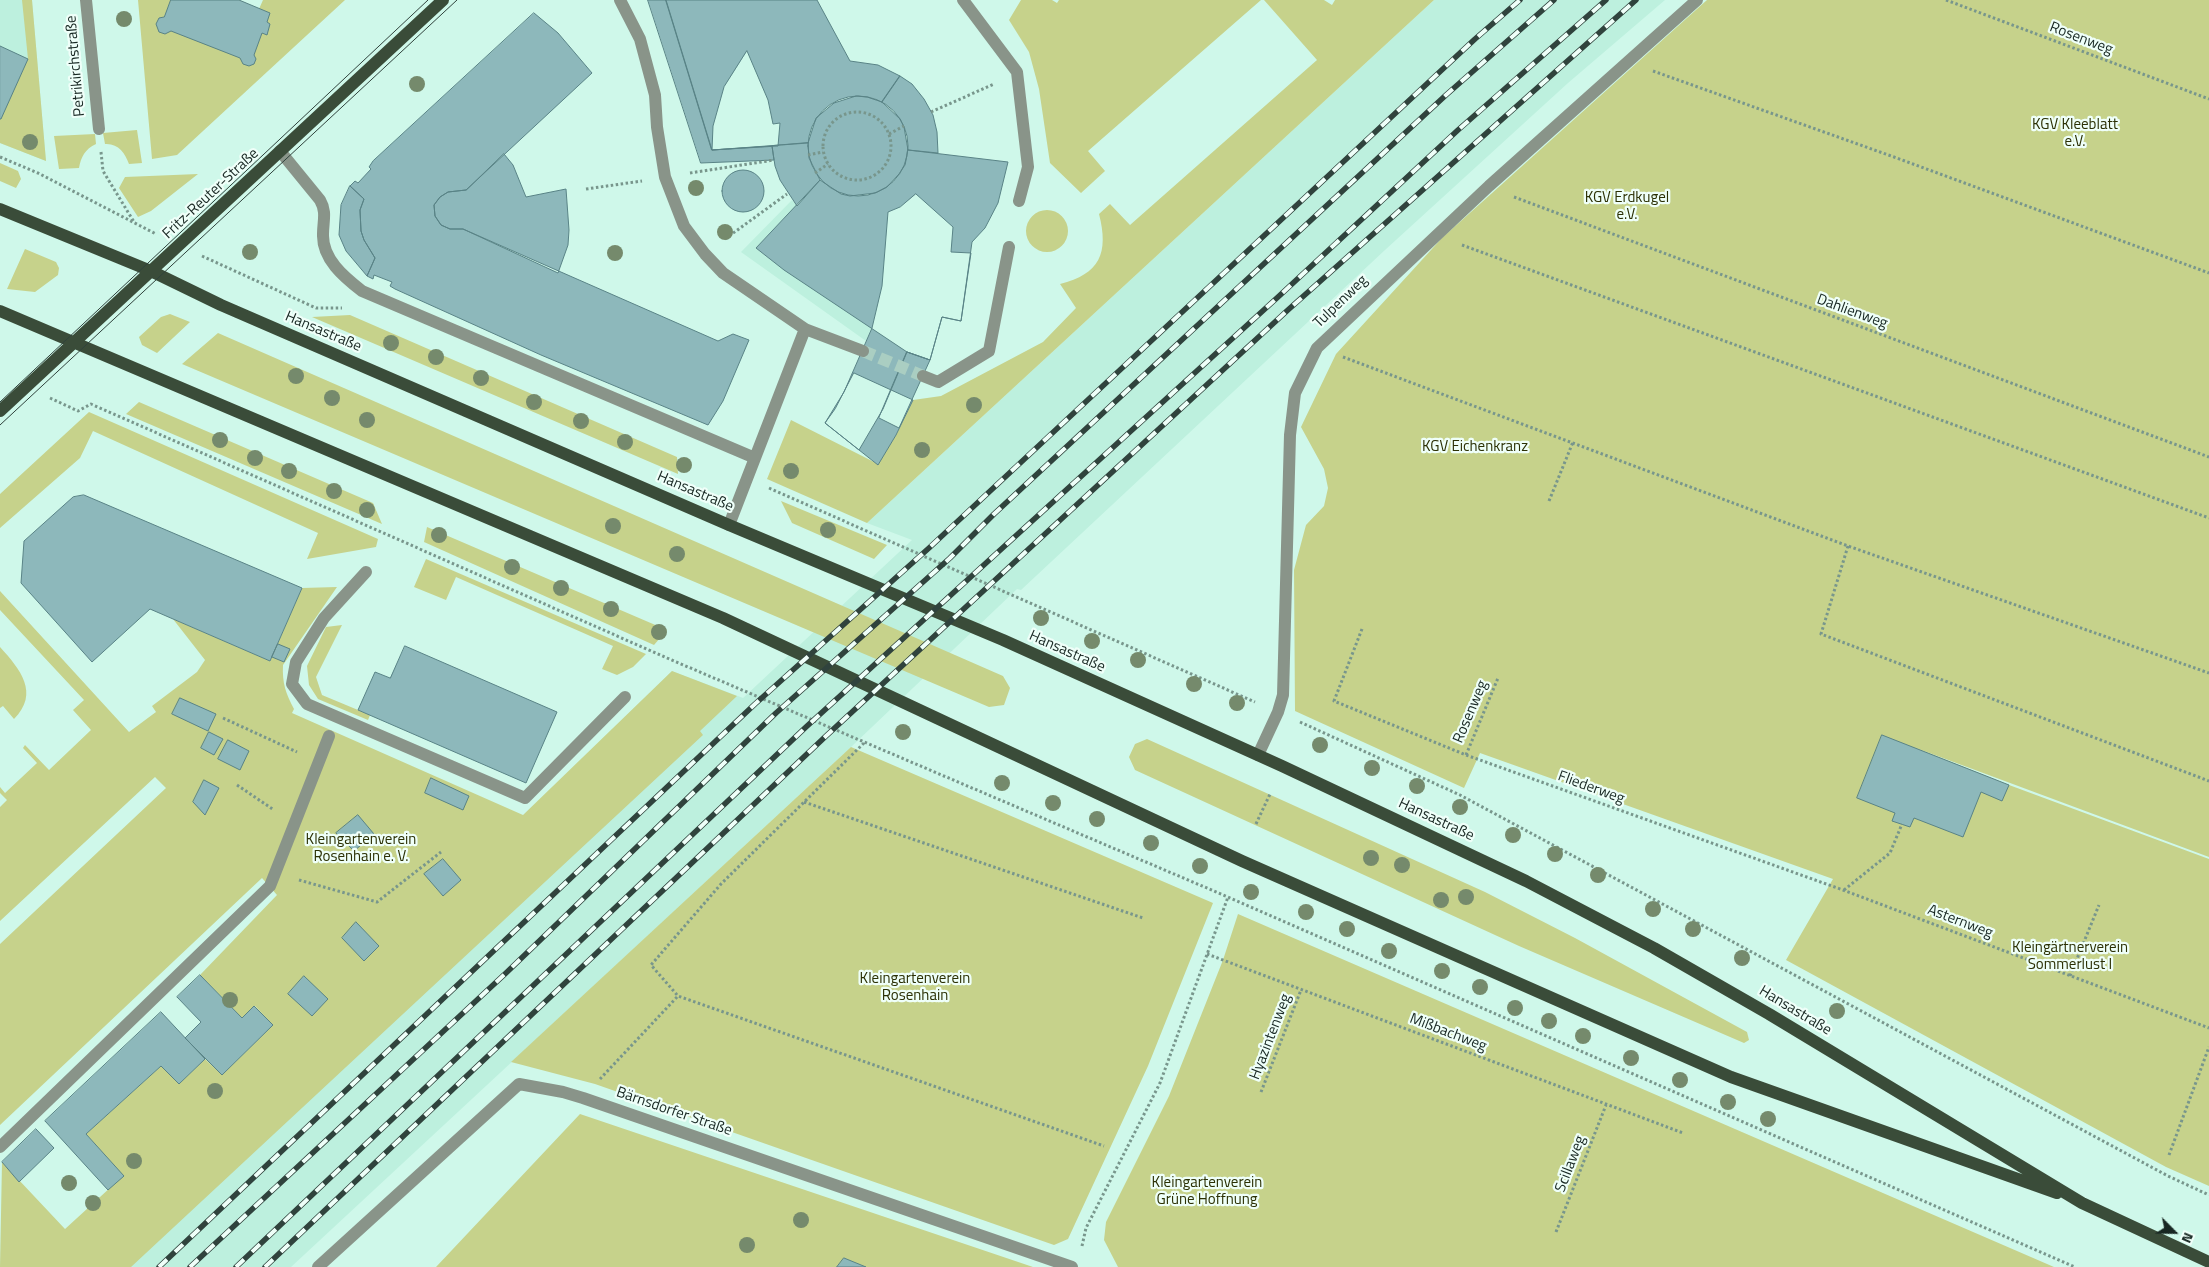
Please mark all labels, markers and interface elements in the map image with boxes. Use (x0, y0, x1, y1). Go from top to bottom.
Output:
street label: Petrikirchstraße (63, 15, 89, 117)
street label: Rosenweg (2047, 19, 2115, 59)
park label: KGV Kleeblatt e.V. (2032, 116, 2118, 151)
street label: Fritz-Reuter-Straße (159, 145, 263, 243)
park label: KGV Erdkugel e.V. (1585, 189, 1669, 224)
street label: Tulpenweg (1310, 272, 1372, 332)
street label: Dahlienweg (1814, 291, 1890, 333)
street label: Hansastraße (282, 308, 364, 356)
park label: KGV Eichenkranz (1422, 438, 1528, 456)
street label: Hansastraße (654, 468, 736, 516)
street label: Hansastraße (1026, 627, 1108, 677)
street label: Rosenweg (1450, 678, 1492, 746)
street label: Fliederweg (1555, 768, 1627, 808)
street label: Hansastraße (1395, 795, 1477, 845)
park label: Kleingartenverein Rosenhain e. V. (306, 831, 416, 866)
street label: Asternweg (1925, 901, 1995, 943)
park label: Kleingärtnerverein Sommerlust I (2012, 939, 2128, 974)
park label: Kleingartenverein Rosenhain (860, 970, 970, 1005)
street label: Hansastraße (1756, 982, 1834, 1040)
street label: Hyazintenweg (1246, 992, 1296, 1082)
street label: Mißbachweg (1407, 1010, 1489, 1056)
street label: Bärnsdorfer Straße (614, 1084, 734, 1140)
street label: Scillaweg (1552, 1133, 1590, 1195)
park label: Kleingartenverein Grüne Hoffnung (1152, 1174, 1262, 1209)
north arrow (2149, 1207, 2199, 1257)
text: N (2177, 1229, 2200, 1247)

